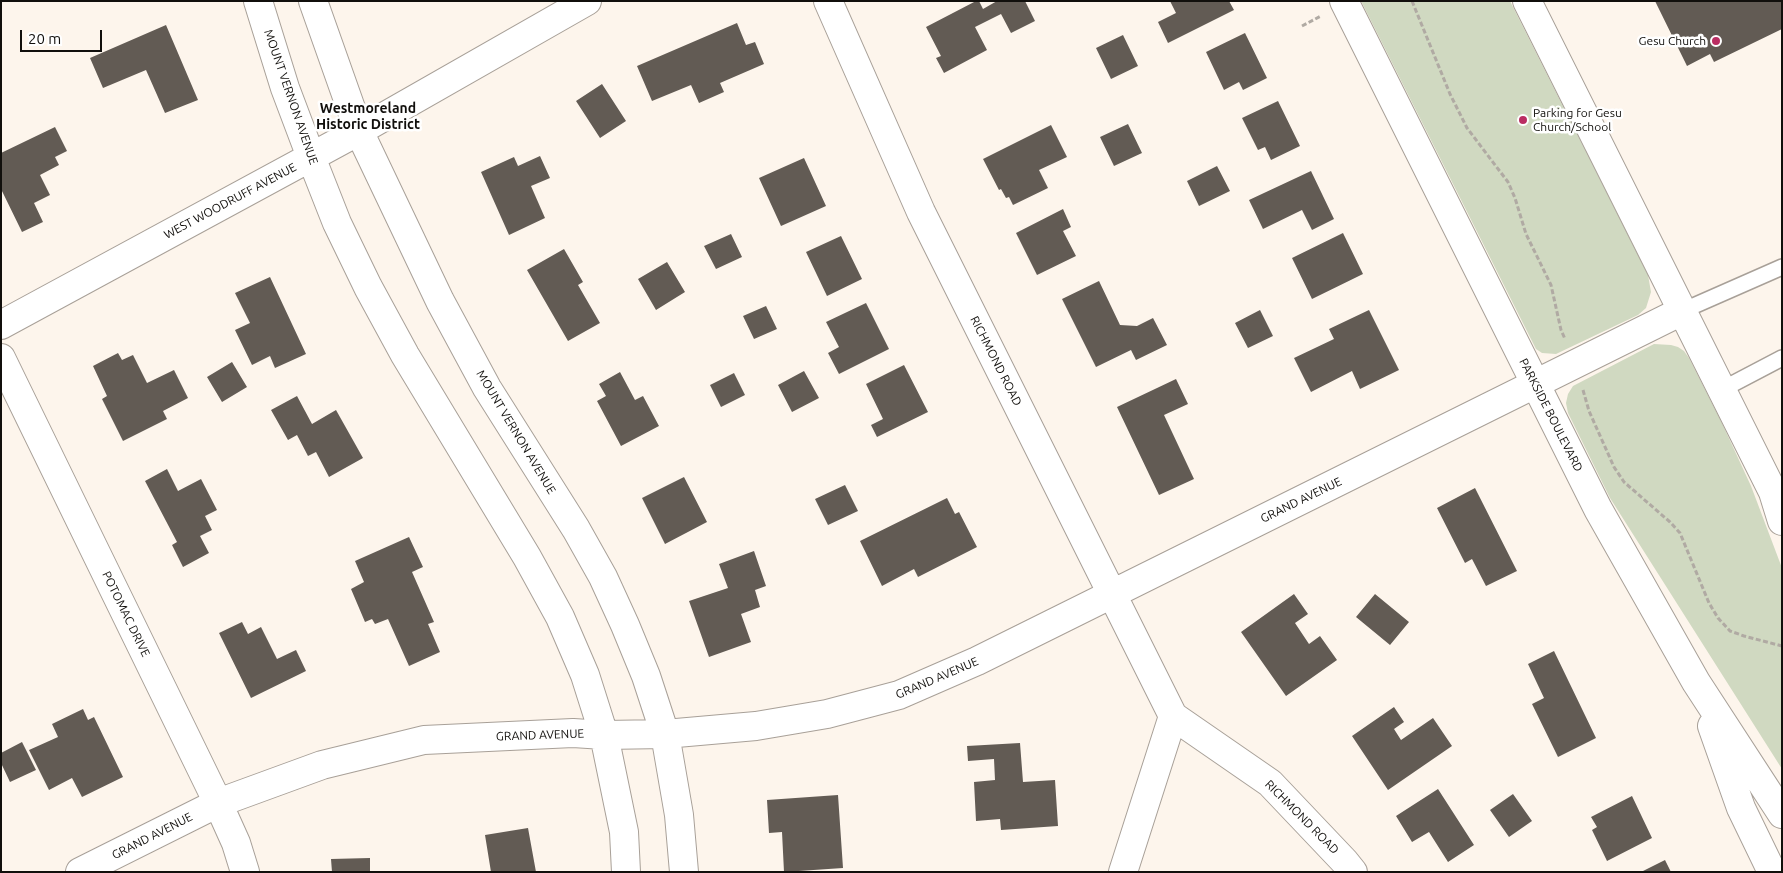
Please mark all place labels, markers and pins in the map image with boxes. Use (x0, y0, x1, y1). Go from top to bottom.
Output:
place label: Gesu Church (1639, 34, 1706, 48)
marker: Gesu Church (1710, 35, 1722, 47)
place label: Parking for Gesu Church/School (1533, 106, 1622, 134)
marker: Parking for Gesu Church/School (1517, 114, 1529, 126)

